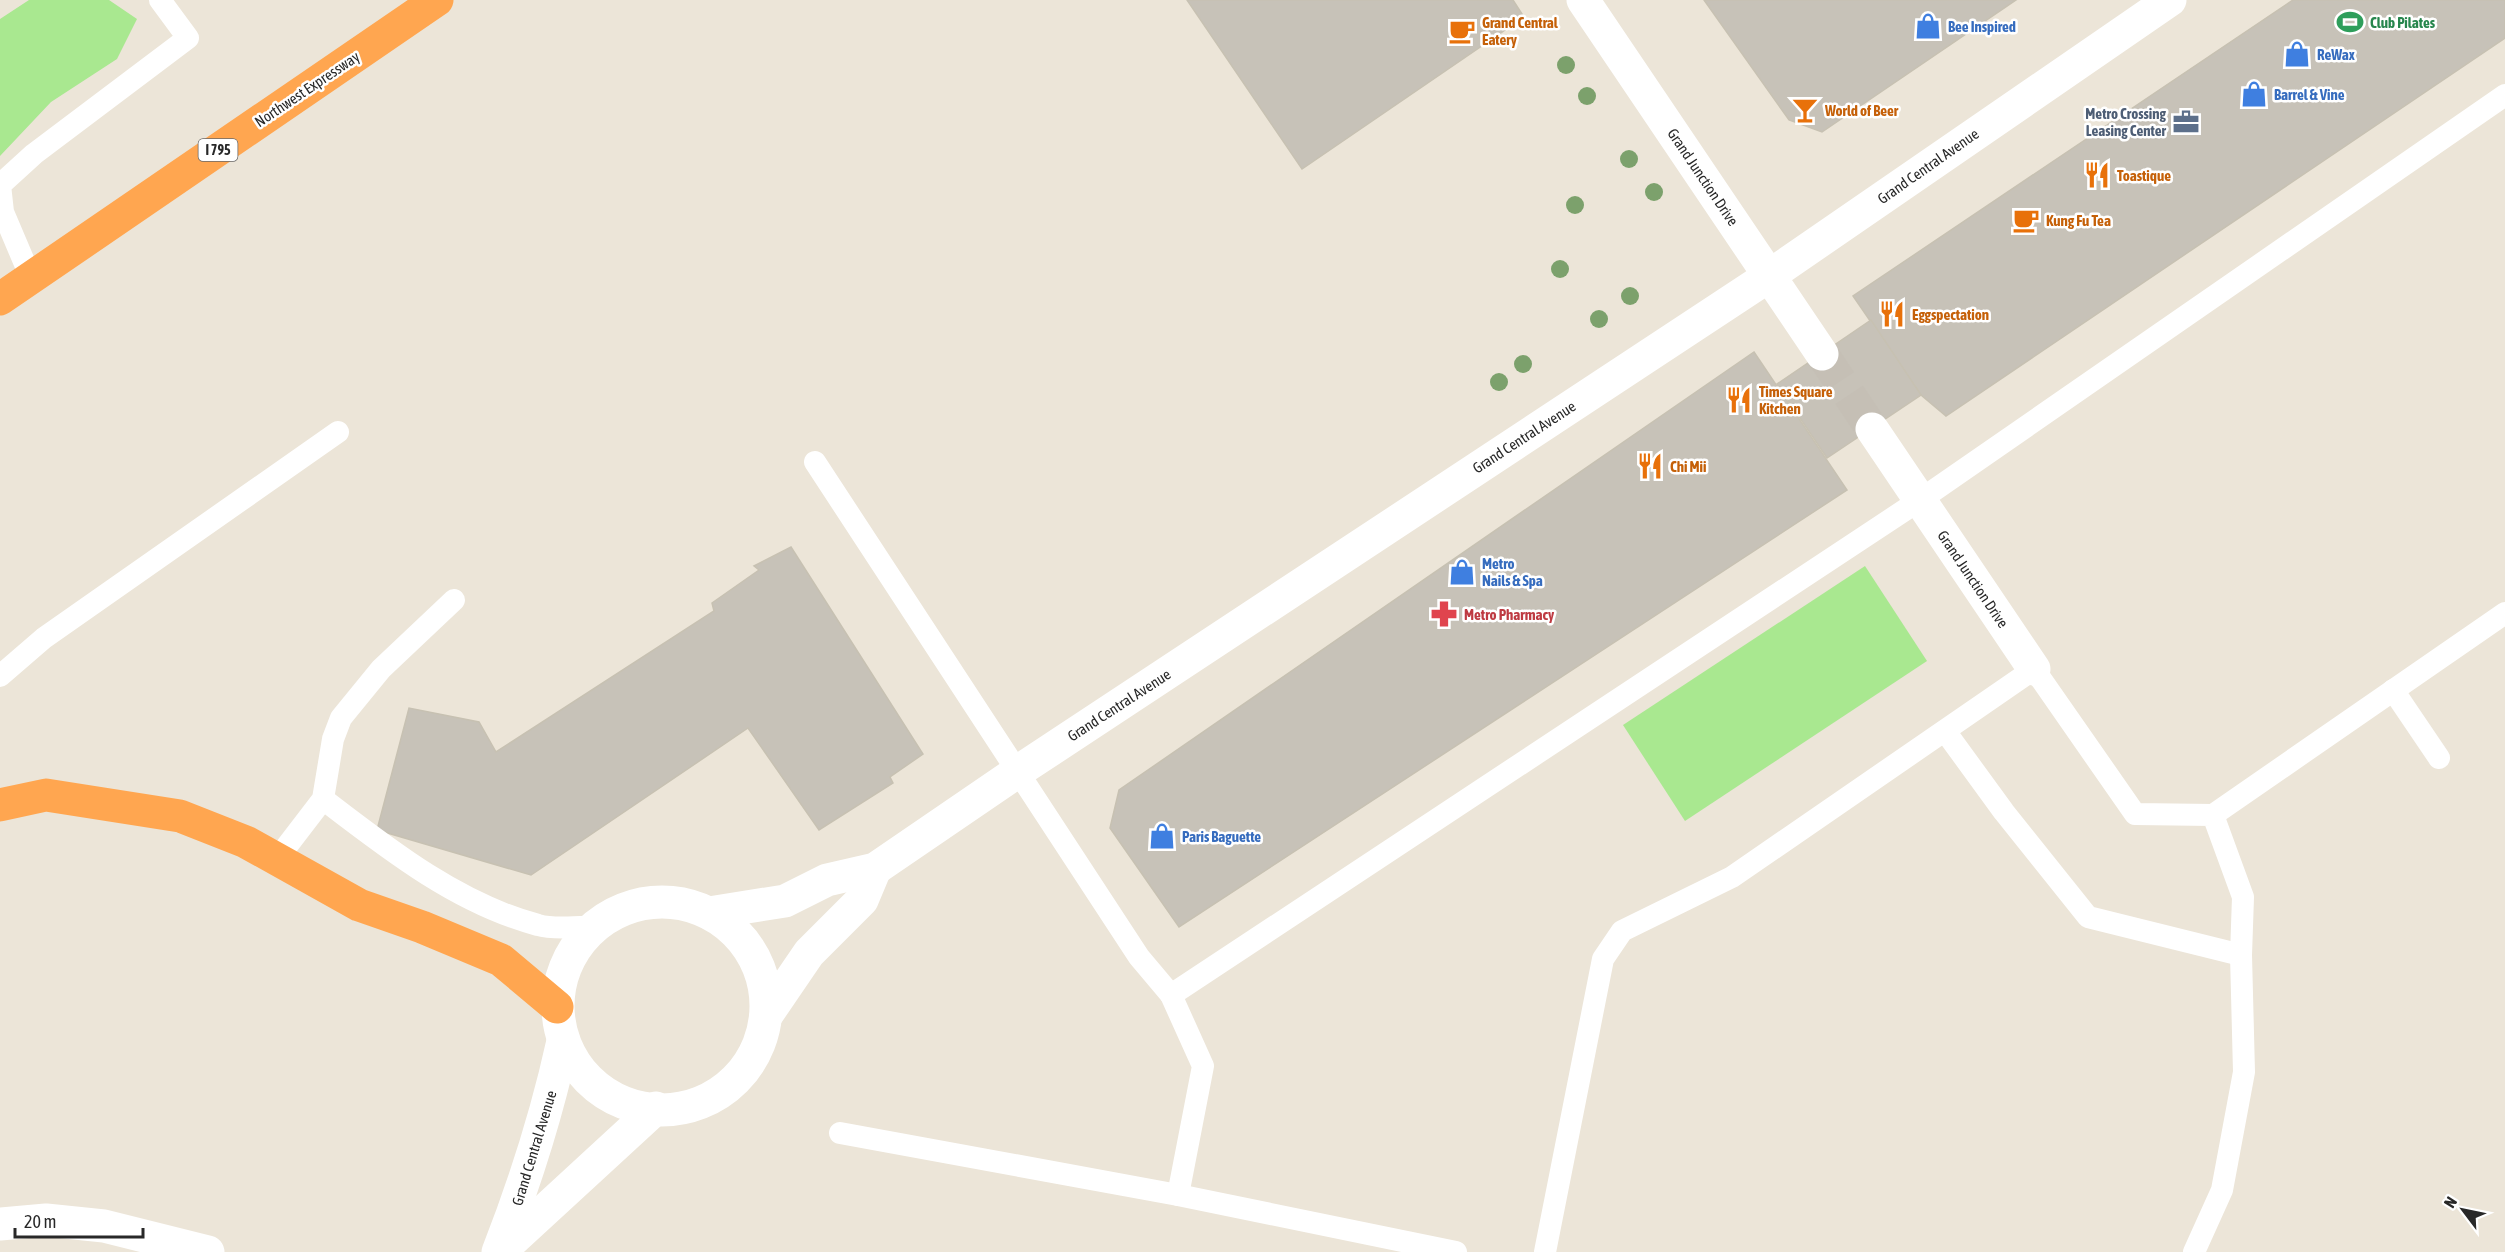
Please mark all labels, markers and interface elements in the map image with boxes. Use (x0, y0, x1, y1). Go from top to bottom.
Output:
sports icon: Club Pilates (2335, 7, 2365, 37)
shop icon: Bee Inspired (1913, 11, 1943, 41)
place label: Grand Central Eatery (1482, 14, 1559, 48)
place label: Club Pilates (2370, 14, 2436, 31)
cafe icon: Grand Central Eatery (1447, 16, 1477, 46)
place label: Bee Inspired (1948, 18, 2016, 35)
shop icon: ReWax (2282, 39, 2312, 69)
place label: ReWax (2317, 46, 2355, 63)
street label: Northwest Expressway (252, 48, 362, 130)
shop icon: Barrel & Vine (2239, 79, 2269, 109)
place label: Barrel & Vine (2274, 86, 2345, 103)
bar icon: World of Beer (1790, 95, 1820, 125)
place label: World of Beer (1824, 102, 1899, 119)
place label: Metro Crossing Leasing Center (2085, 105, 2167, 139)
office icon: Metro Crossing Leasing Center (2171, 107, 2201, 137)
street label: Grand Junction Drive (1664, 125, 1742, 229)
street label: Grand Central Avenue (1874, 125, 1982, 207)
road number: I 795 (198, 139, 238, 161)
restaurant icon: Toastique (2082, 160, 2112, 190)
place label: Toastique (2117, 167, 2171, 184)
cafe icon: Kung Fu Tea (2011, 205, 2041, 235)
place label: Kung Fu Tea (2046, 212, 2111, 229)
restaurant icon: Eggspectation (1877, 299, 1907, 329)
place label: Eggspectation (1912, 306, 1989, 323)
place label: Times Square Kitchen (1759, 383, 1833, 417)
restaurant icon: Times Square Kitchen (1724, 385, 1754, 415)
street label: Grand Central Avenue (1469, 397, 1579, 477)
restaurant icon: Chi Mii (1635, 451, 1665, 481)
place label: Chi Mii (1670, 458, 1706, 475)
street label: Grand Junction Drive (1934, 527, 2012, 631)
place label: Metro Nails & Spa (1482, 555, 1543, 589)
shop icon: Metro Nails & Spa (1447, 557, 1477, 587)
pharmacy icon: Metro Pharmacy (1429, 599, 1459, 629)
place label: Metro Pharmacy (1464, 606, 1555, 623)
street label: Grand Central Avenue (1064, 665, 1174, 745)
shop icon: Paris Baguette (1147, 821, 1177, 851)
place label: Paris Baguette (1182, 828, 1261, 845)
street label: Grand Central Avenue (508, 1088, 560, 1208)
north arrow (2433, 1180, 2493, 1240)
text: N (2440, 1193, 2460, 1211)
scale bar (15, 1201, 142, 1239)
text: 20 m (24, 1211, 56, 1232)

